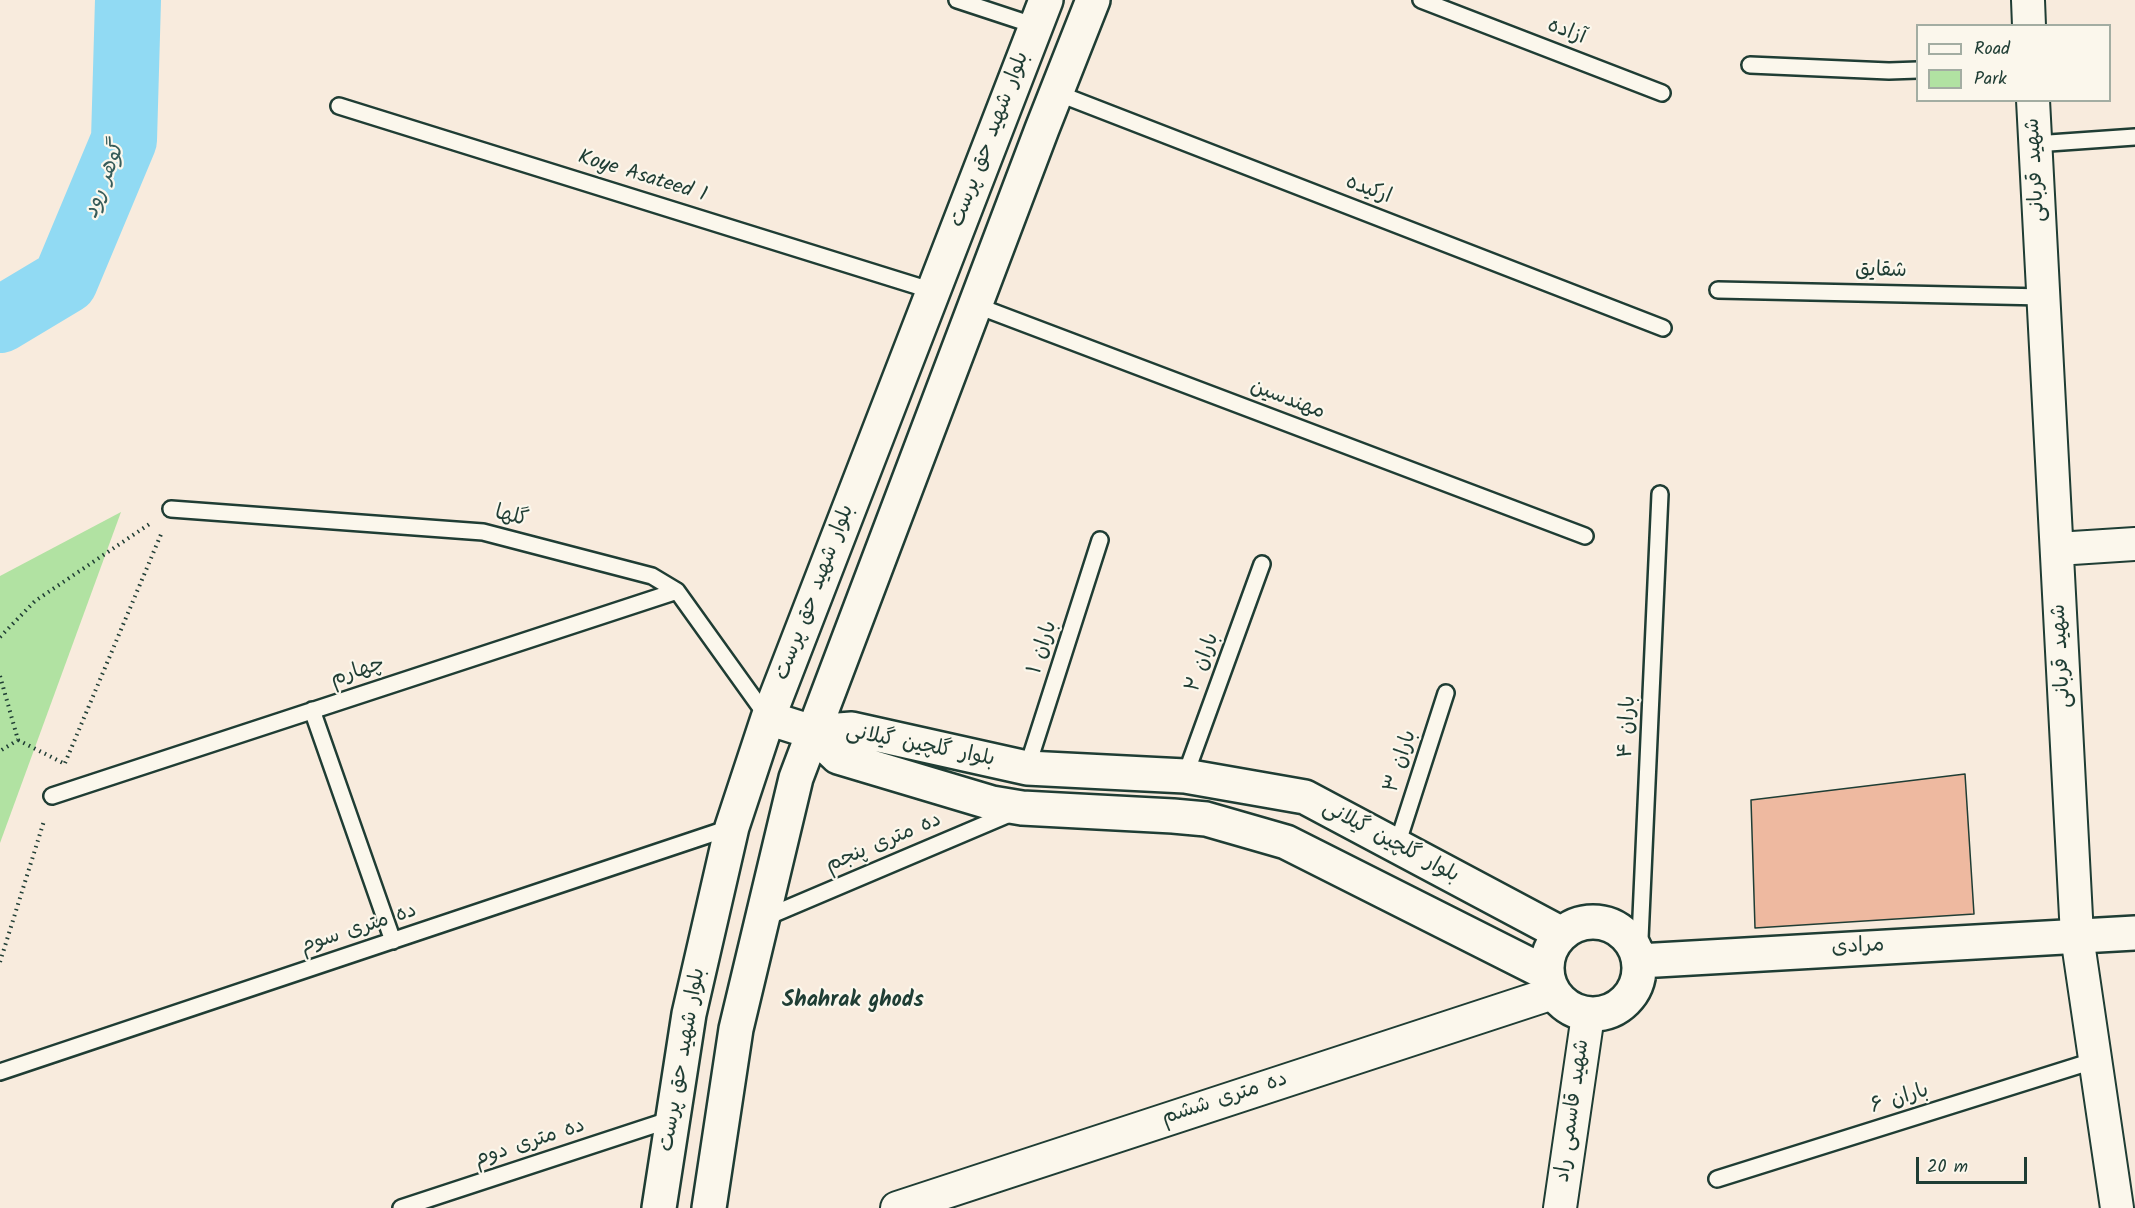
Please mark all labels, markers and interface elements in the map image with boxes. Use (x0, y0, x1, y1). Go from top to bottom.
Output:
street label: آزاده (1543, 14, 1589, 52)
legend (1916, 24, 2111, 102)
text: Road (1974, 35, 2010, 64)
street label: بلوار شهید حق پرست (946, 49, 1036, 231)
text: Park (1974, 65, 2007, 94)
street label: شهید قربانی (2022, 117, 2052, 223)
water label: گوهر رود (79, 139, 133, 223)
street label: Koye Asateed 1 (574, 146, 710, 210)
street label: ارکیده (1341, 171, 1395, 211)
street label: شقایق (1855, 259, 1907, 285)
street label: مهندسین (1246, 375, 1328, 427)
street label: گلها (492, 502, 530, 534)
street label: بلوار شهید حق پرست (771, 502, 861, 684)
street label: شهید قربانی (2048, 603, 2078, 709)
street label: باران ۱ (1024, 618, 1064, 678)
street label: باران ۲ (1182, 630, 1226, 696)
street label: چهارم (328, 652, 388, 694)
street label: باران ۴ (1615, 695, 1643, 759)
street label: بلوار گلچین گیلانی (843, 720, 997, 774)
street label: باران ۳ (1380, 728, 1424, 796)
street label: بلوار گلچین گیلانی (1317, 796, 1463, 890)
street label: ده متری پنجم (822, 808, 946, 880)
street label: ده متری سوم (298, 899, 420, 961)
street label: مرادی (1831, 934, 1885, 962)
street label: بلوار شهید حق پرست (655, 966, 713, 1154)
district label: Shahrak ghods (782, 989, 924, 1015)
street label: شهید قاسمی راد (1552, 1038, 1596, 1184)
street label: ده متری ششم (1159, 1068, 1291, 1132)
street label: باران ۶ (1868, 1079, 1932, 1121)
street label: ده متری دوم (471, 1114, 589, 1174)
scale bar (1919, 1145, 2030, 1183)
text: 20 m (1927, 1153, 1968, 1182)

